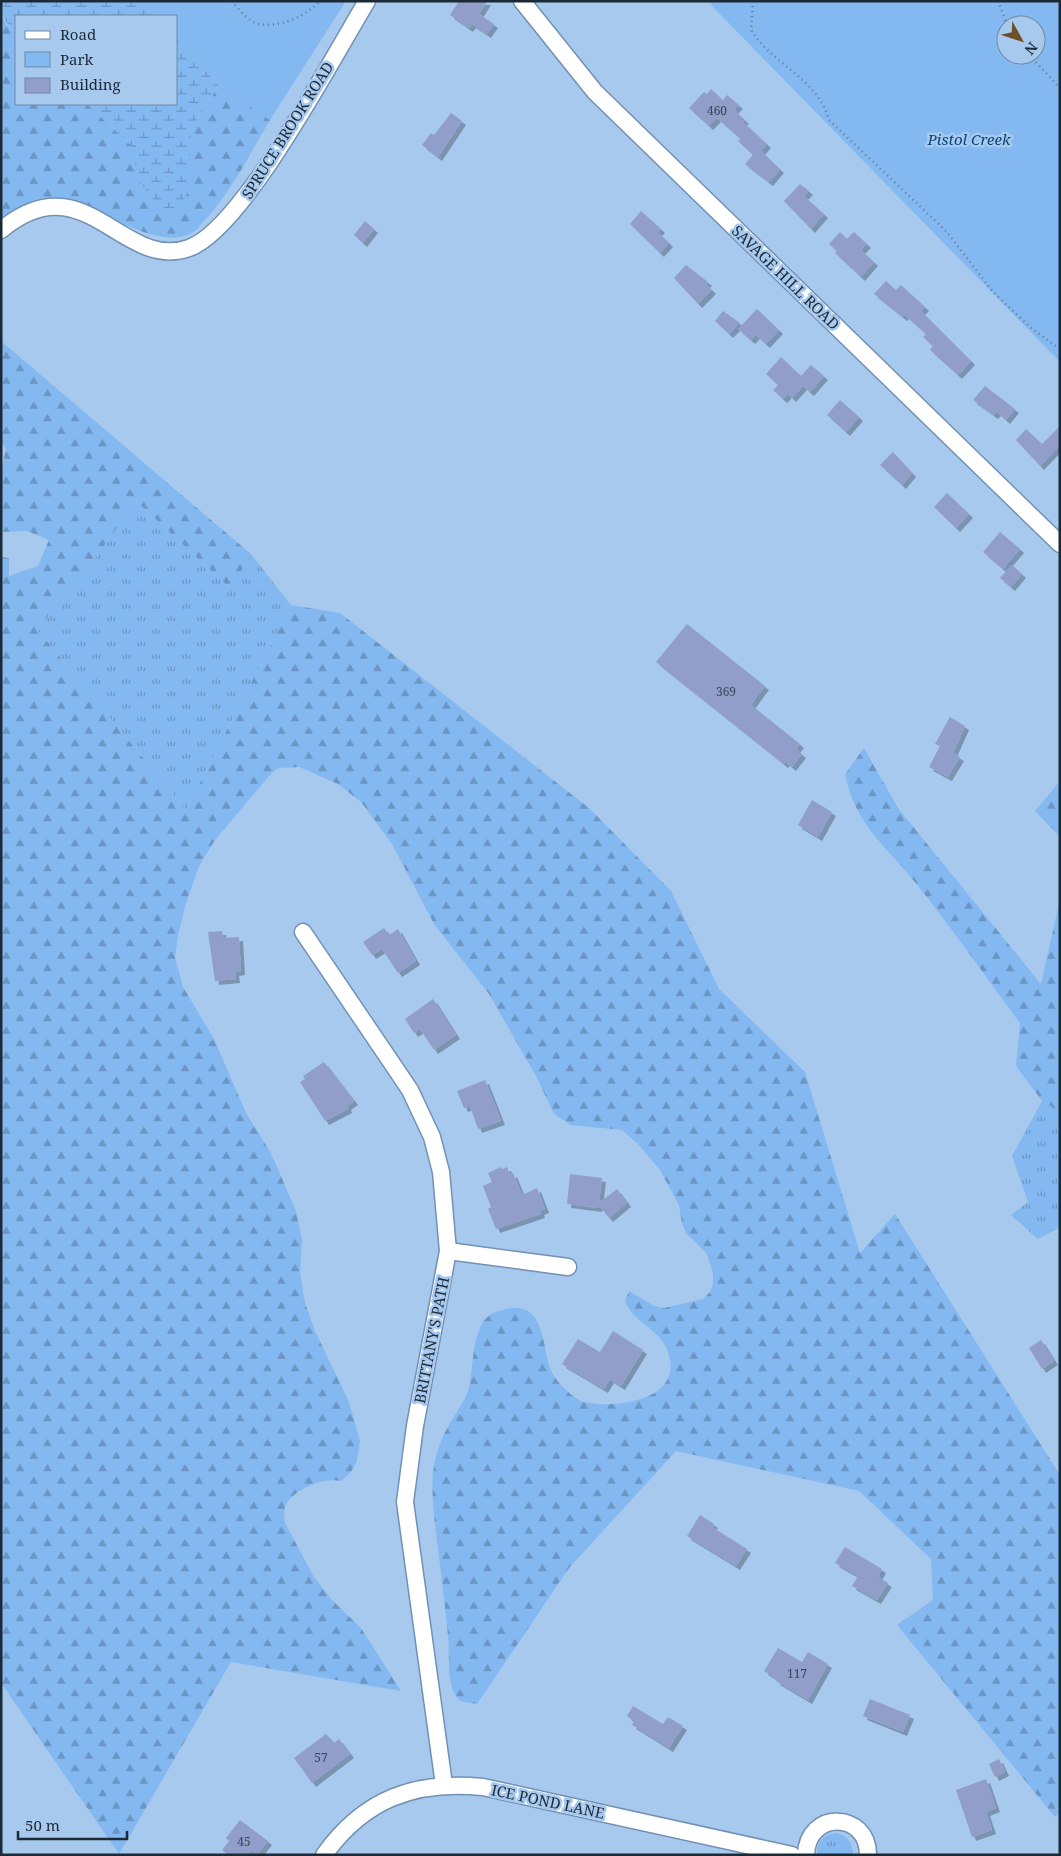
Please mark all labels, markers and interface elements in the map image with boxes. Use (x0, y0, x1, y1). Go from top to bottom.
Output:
legend (15, 15, 178, 105)
north arrow (996, 15, 1046, 65)
text: Road (60, 24, 96, 44)
text: N (1021, 38, 1042, 59)
text: Park (60, 49, 94, 69)
street label: SPRUCE BROOK ROAD (237, 58, 337, 202)
text: Building (60, 74, 121, 94)
house number: 460 (707, 102, 727, 119)
park label: Pistol Creek (927, 129, 1011, 149)
street label: SAVAGE HILL ROAD (728, 220, 844, 334)
house number: 369 (716, 683, 736, 700)
street label: BRITTANY'S PATH (409, 1275, 453, 1405)
house number: 117 (787, 1665, 807, 1682)
house number: 57 (314, 1749, 328, 1766)
street label: ICE POND LANE (490, 1779, 606, 1823)
scale bar (18, 1808, 126, 1840)
text: 50 m (25, 1815, 60, 1835)
house number: 45 (237, 1833, 251, 1850)

